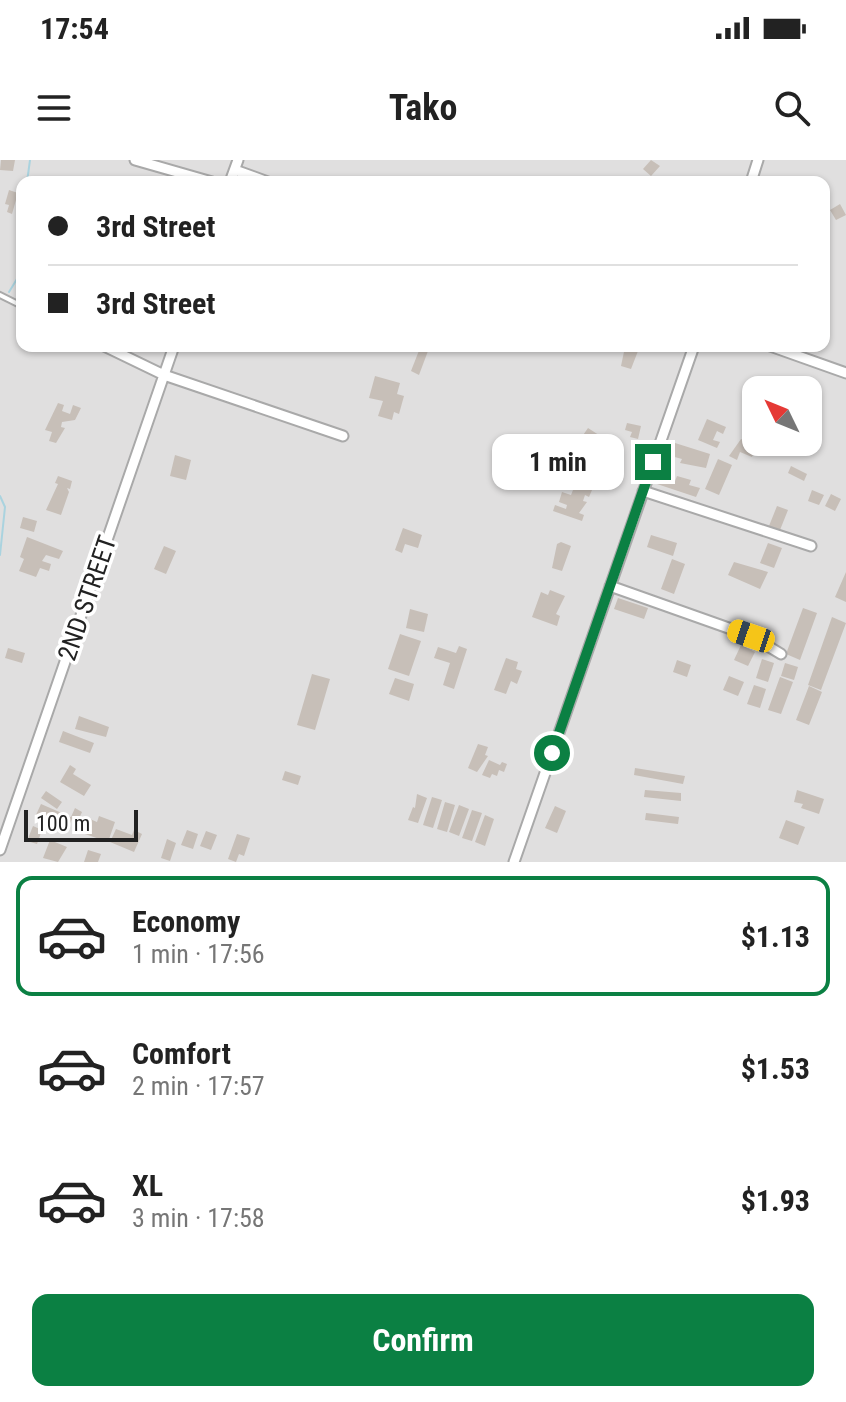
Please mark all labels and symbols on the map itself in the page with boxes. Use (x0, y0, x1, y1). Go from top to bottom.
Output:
north arrow (742, 376, 822, 456)
callout: 1 min (493, 434, 625, 490)
route end (635, 444, 671, 480)
street label: 2ND STREET (52, 532, 122, 664)
car (724, 617, 778, 655)
route start (534, 735, 570, 771)
scale bar (24, 806, 138, 842)

